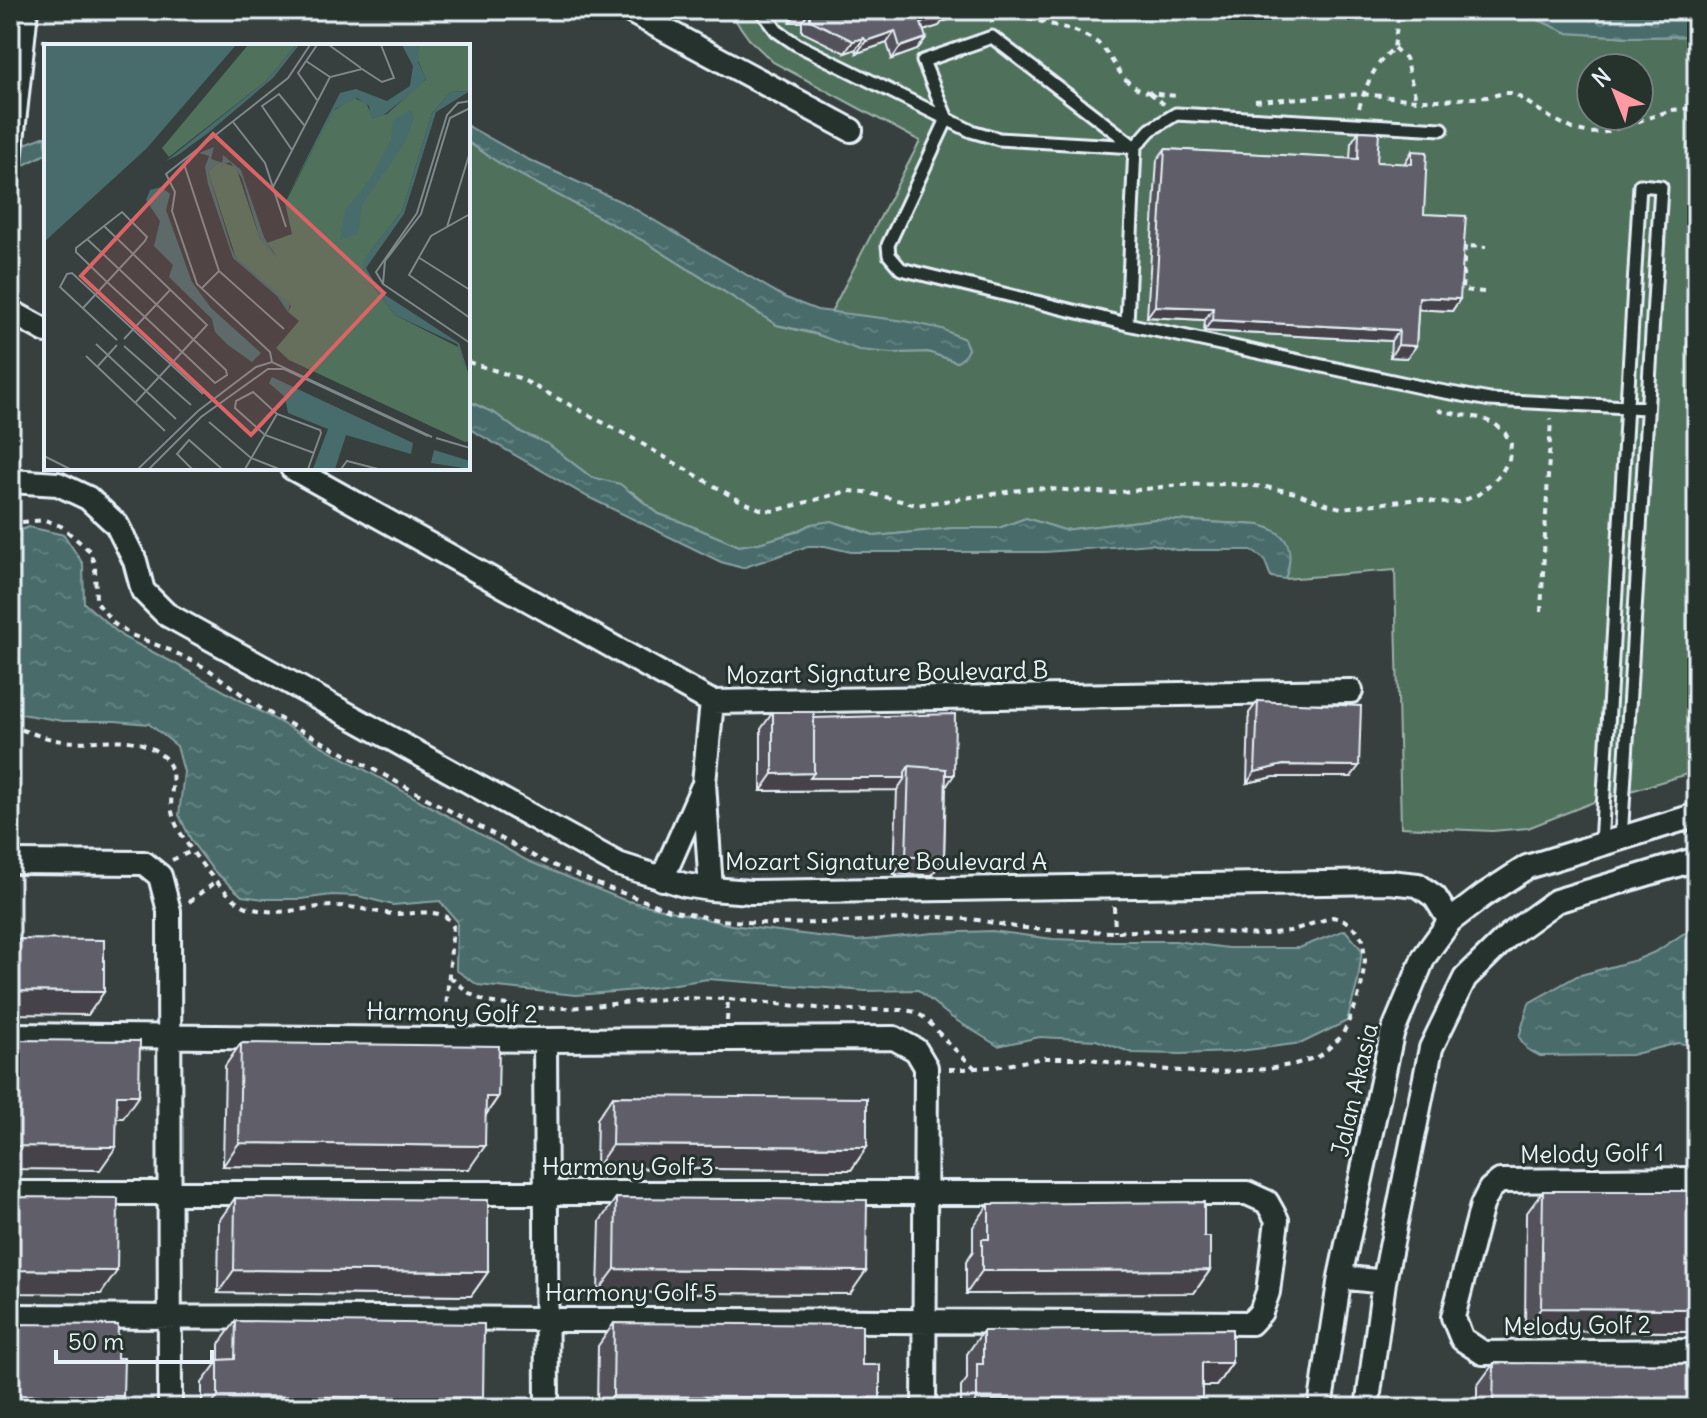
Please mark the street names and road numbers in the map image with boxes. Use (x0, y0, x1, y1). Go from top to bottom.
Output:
street label: Mozart Signature Boulevard B (725, 654, 1048, 690)
street label: Mozart Signature Boulevard A (725, 846, 1047, 876)
street label: Harmony Golf 2 (366, 996, 538, 1028)
street label: Jalan Akasia (1324, 1020, 1384, 1159)
street label: Melody Golf 1 (1520, 1137, 1664, 1169)
street label: Harmony Golf 3 (542, 1151, 714, 1181)
street label: Harmony Golf 5 (545, 1277, 717, 1307)
street label: Melody Golf 2 (1503, 1309, 1651, 1341)

